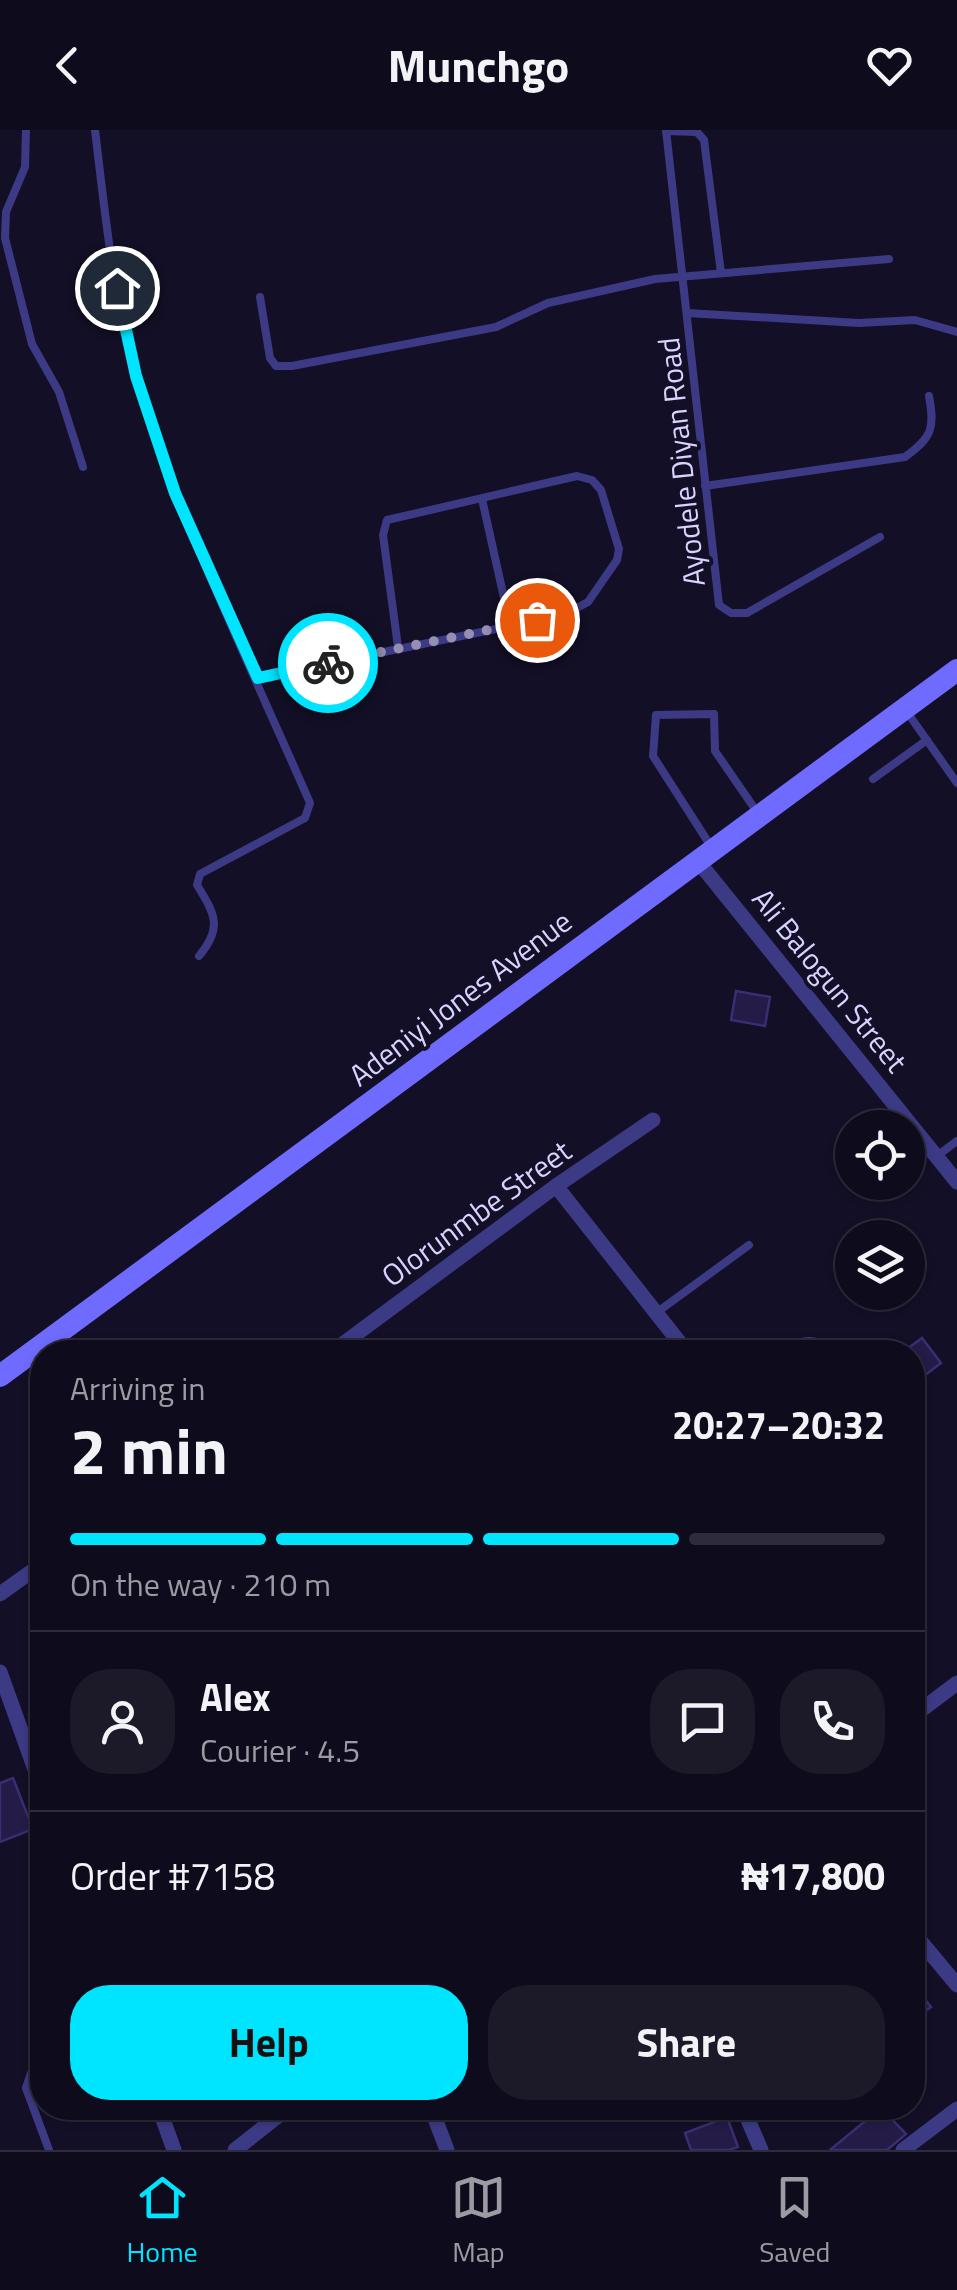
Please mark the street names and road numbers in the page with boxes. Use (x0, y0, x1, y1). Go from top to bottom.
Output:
street label: Ayodele Diyan Road (645, 335, 717, 589)
street label: Ali Balogun Street (741, 878, 919, 1083)
street label: Adeniyi Jones Avenue (339, 899, 581, 1097)
street label: Olorunmbe Street (371, 1128, 581, 1298)

